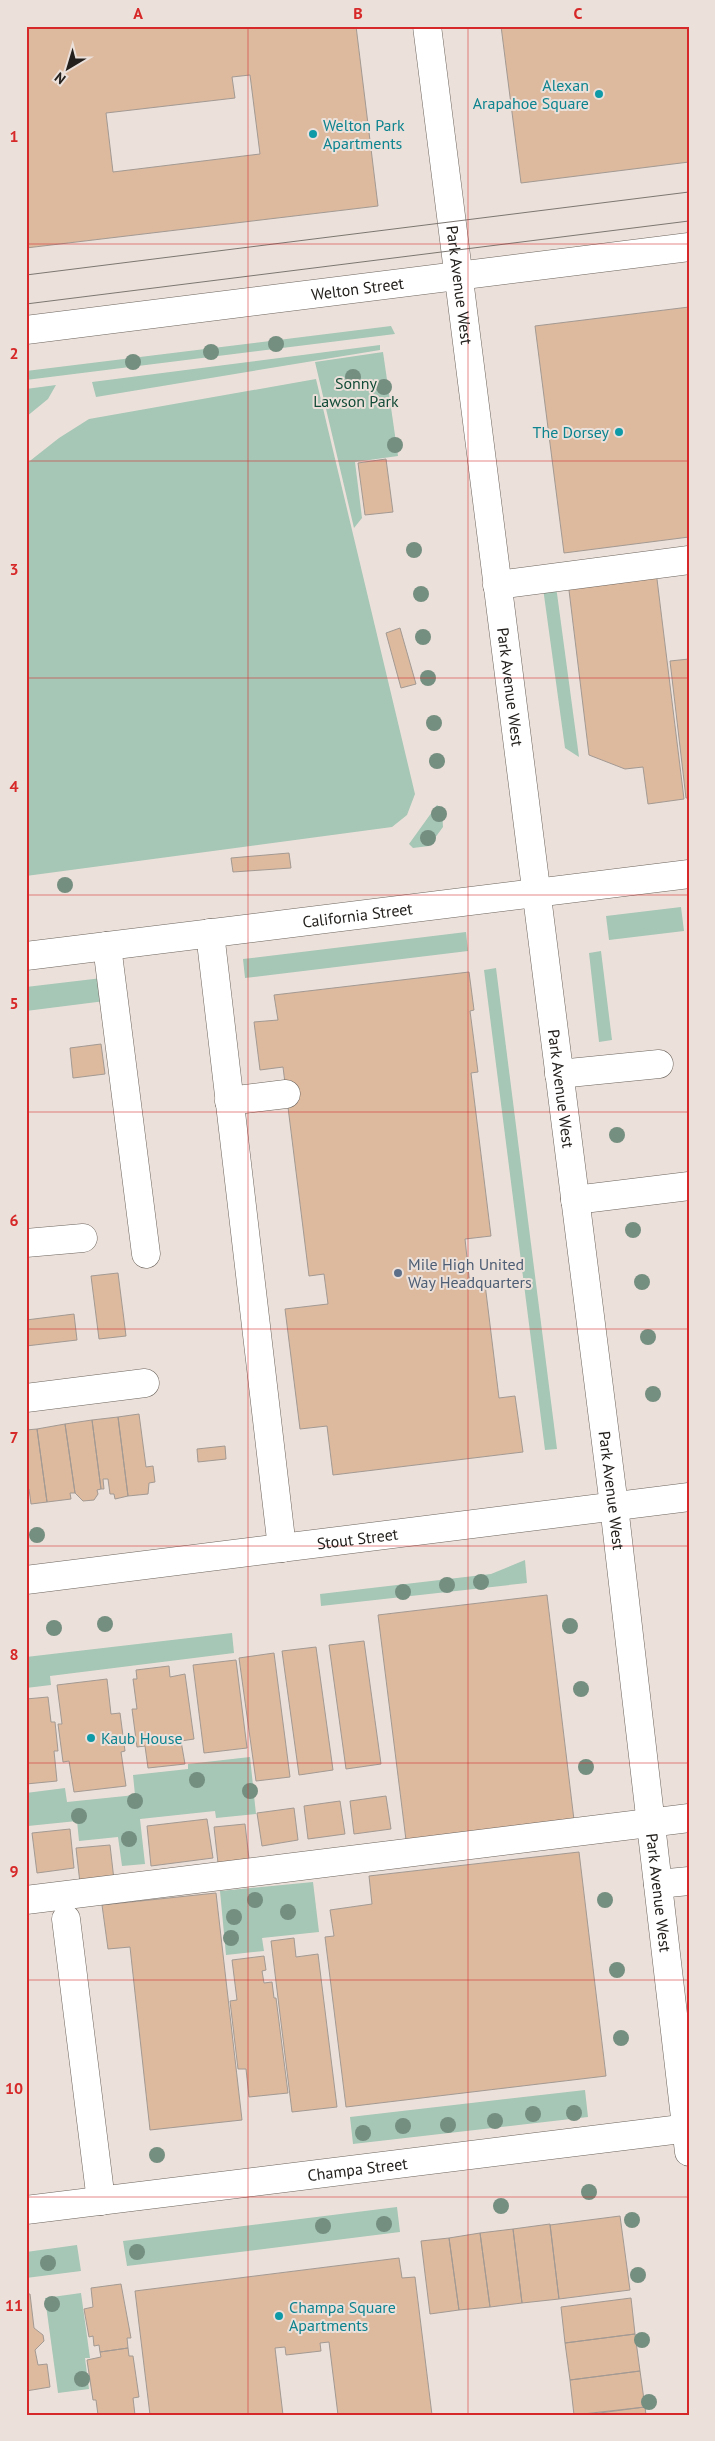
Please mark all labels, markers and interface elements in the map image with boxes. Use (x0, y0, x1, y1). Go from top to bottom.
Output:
text: A (133, 3, 143, 23)
text: B (353, 3, 363, 23)
text: C (574, 3, 583, 23)
north arrow (42, 42, 92, 92)
text: N (51, 68, 69, 88)
place label: Alexan Arapahoe Square (473, 75, 589, 113)
marker: Alexan Arapahoe Square (593, 88, 605, 100)
place label: Welton Park Apartments (323, 115, 405, 153)
text: 1 (9, 126, 19, 146)
marker: Welton Park Apartments (307, 128, 319, 140)
street label: Park Avenue West (442, 224, 477, 346)
street label: Welton Street (310, 273, 405, 304)
text: 2 (9, 343, 19, 363)
park label: Sonny Lawson Park (313, 373, 399, 411)
place label: The Dorsey (533, 422, 610, 442)
marker: The Dorsey (613, 426, 625, 438)
text: 3 (9, 559, 19, 579)
street label: Park Avenue West (493, 626, 528, 748)
text: 4 (9, 776, 19, 796)
street label: California Street (301, 898, 414, 932)
text: 5 (9, 993, 19, 1013)
street label: Park Avenue West (544, 1028, 579, 1150)
text: 6 (9, 1210, 19, 1230)
place label: Mile High United Way Headquarters (408, 1254, 532, 1292)
marker: Mile High United Way Headquarters (392, 1267, 404, 1279)
text: 7 (9, 1427, 19, 1447)
street label: Park Avenue West (595, 1430, 629, 1551)
street label: Stout Street (316, 1523, 400, 1554)
text: 8 (9, 1644, 19, 1664)
place label: Kaub House (101, 1728, 183, 1748)
marker: Kaub House (85, 1732, 97, 1744)
street label: Park Avenue West (642, 1832, 676, 1954)
text: 9 (9, 1861, 19, 1881)
text: 10 (5, 2078, 23, 2098)
street label: Champa Street (306, 2153, 409, 2185)
text: 11 (5, 2295, 23, 2315)
place label: Champa Square Apartments (289, 2297, 396, 2335)
marker: Champa Square Apartments (273, 2310, 285, 2322)

